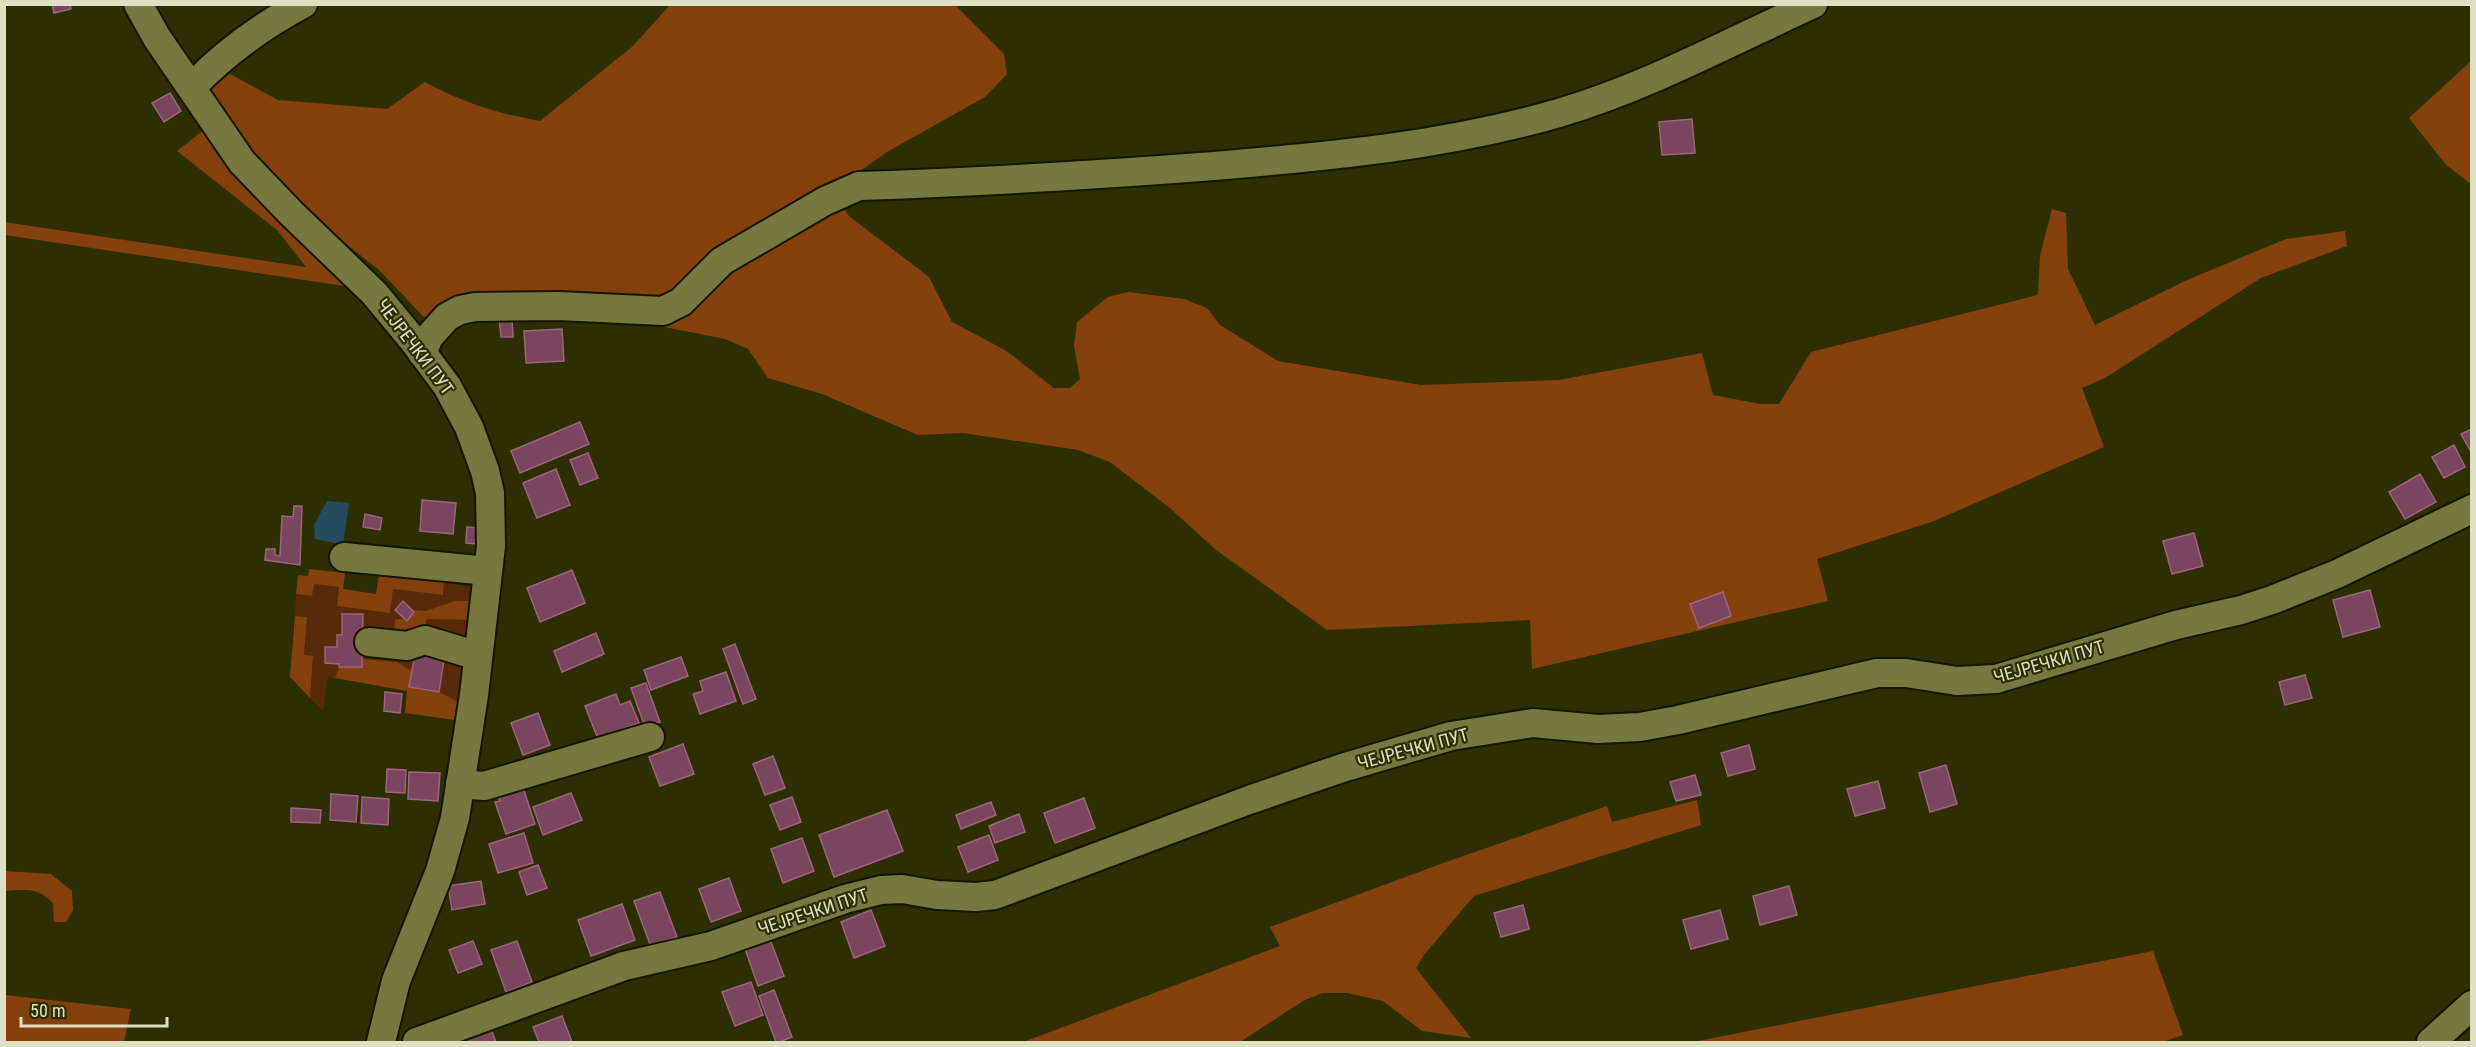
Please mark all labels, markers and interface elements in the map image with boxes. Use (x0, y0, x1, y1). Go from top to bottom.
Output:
street label: ЧЕЈРЕЧКИ ПУТ (373, 295, 458, 399)
street label: ЧЕЈРЕЧКИ ПУТ (1991, 636, 2107, 687)
street label: ЧЕЈРЕЧКИ ПУТ (1355, 724, 1471, 773)
street label: ЧЕЈРЕЧКИ ПУТ (755, 884, 870, 939)
scale bar (21, 990, 166, 1028)
text: 50 m (30, 1000, 65, 1021)

